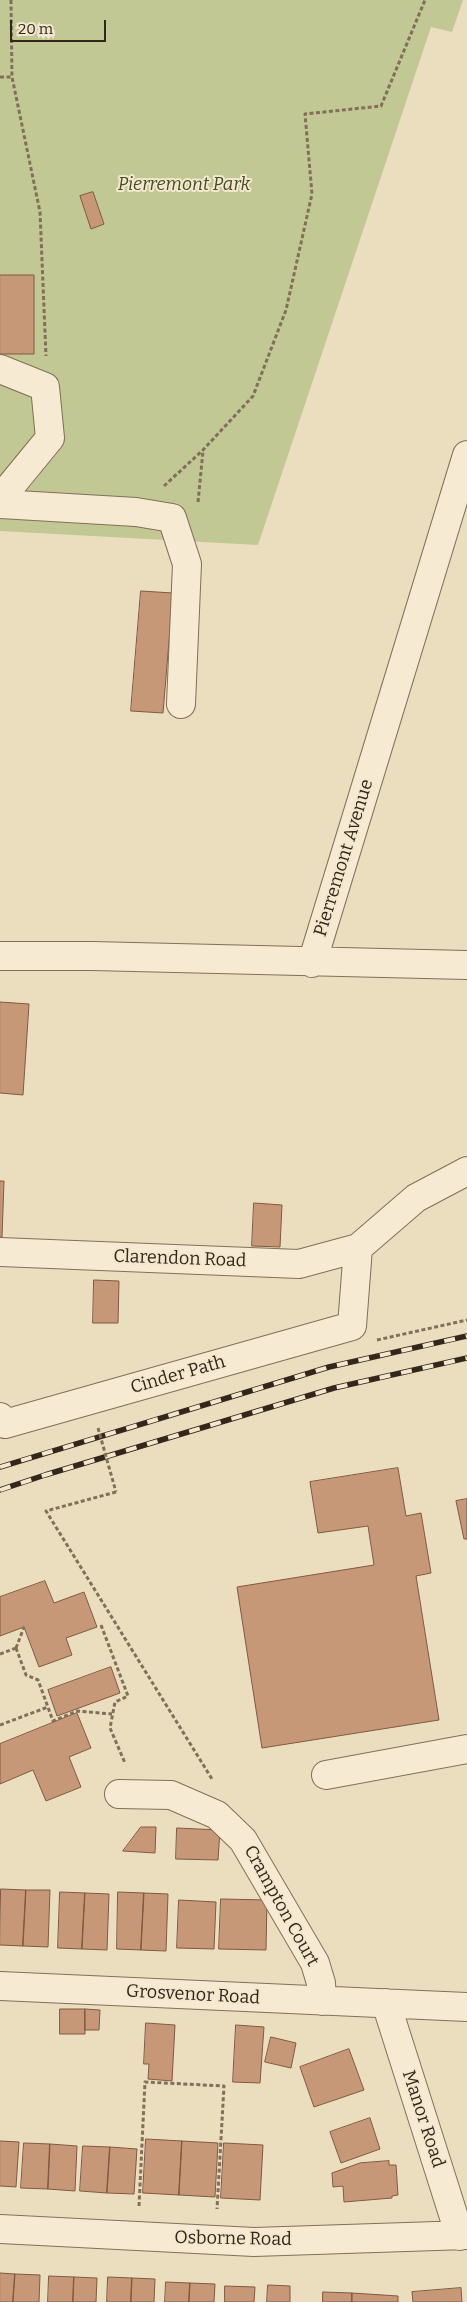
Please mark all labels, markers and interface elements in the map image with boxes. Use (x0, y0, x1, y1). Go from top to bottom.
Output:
scale bar (12, 10, 109, 42)
text: 20 m (18, 20, 53, 38)
park label: Pierremont Park (118, 174, 250, 196)
street label: Pierremont Avenue (310, 777, 378, 939)
street label: Clarendon Road (113, 1246, 247, 1272)
street label: Cinder Path (128, 1351, 228, 1399)
street label: Crampton Court (239, 1842, 323, 1970)
street label: Grosvenor Road (125, 1981, 261, 2009)
street label: Manor Road (397, 2068, 449, 2170)
street label: Osborne Road (174, 2227, 292, 2251)

